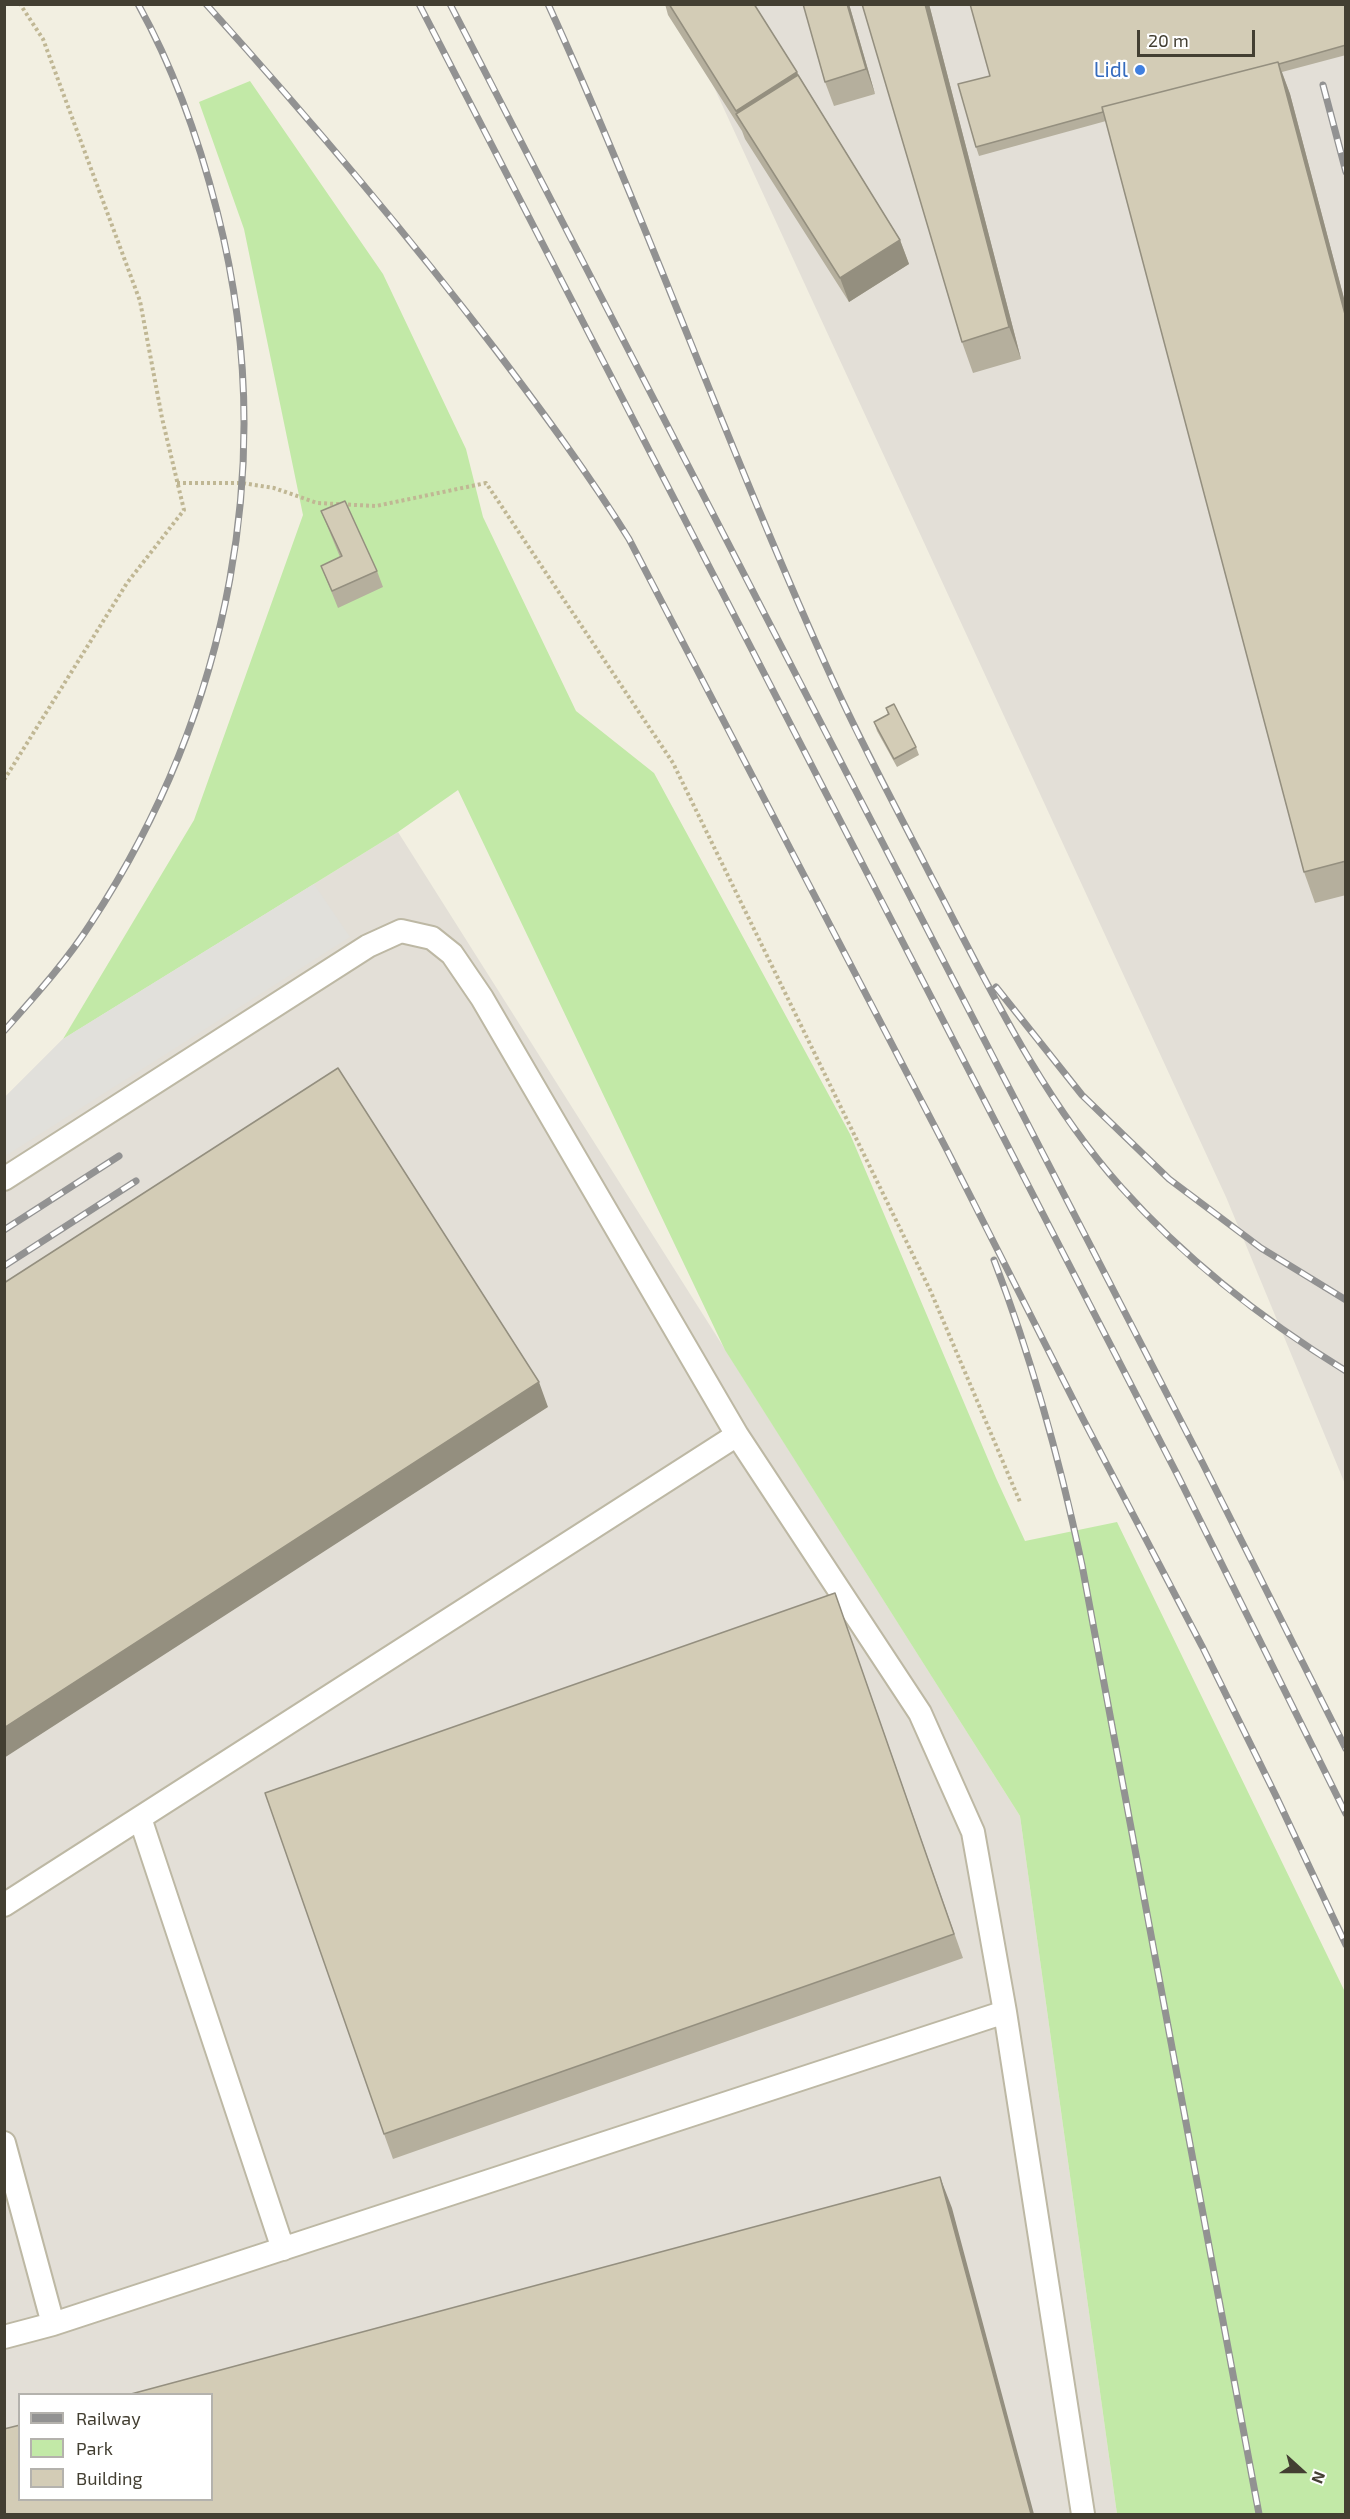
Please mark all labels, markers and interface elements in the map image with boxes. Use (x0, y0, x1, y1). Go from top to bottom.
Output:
scale bar (1140, 18, 1258, 56)
text: 20 m (1148, 29, 1189, 51)
place label: Lidl (1094, 57, 1128, 83)
marker: Lidl (1133, 63, 1147, 77)
legend (18, 2393, 213, 2501)
text: Railway (76, 2407, 141, 2429)
text: Park (76, 2437, 113, 2459)
north arrow (1272, 2441, 1332, 2501)
text: Building (76, 2467, 143, 2489)
text: N (1308, 2469, 1330, 2486)

